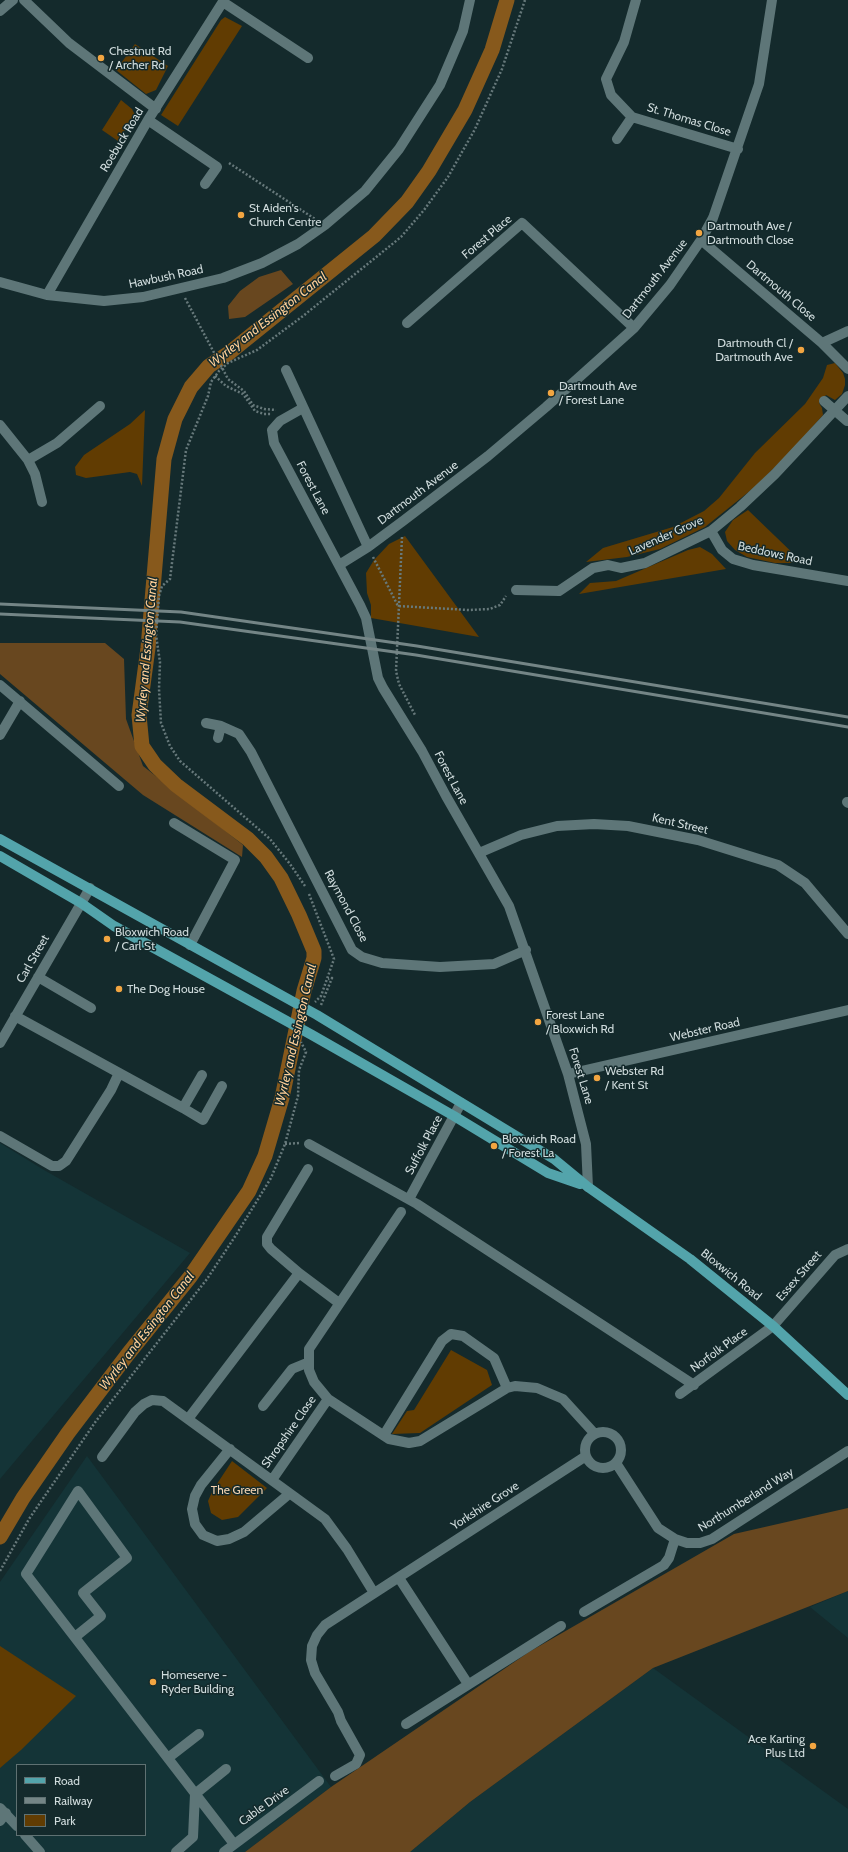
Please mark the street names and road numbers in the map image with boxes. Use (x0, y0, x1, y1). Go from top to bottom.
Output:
street label: St. Thomas Close (645, 100, 733, 140)
street label: Roebuck Road (97, 105, 147, 175)
street label: Forest Place (459, 212, 515, 262)
street label: Dartmouth Avenue (619, 236, 691, 322)
street label: Dartmouth Close (743, 258, 819, 324)
street label: Hawbush Road (127, 262, 205, 292)
street label: Dartmouth Avenue (375, 458, 461, 528)
street label: Forest Lane (293, 459, 333, 517)
street label: Lavender Grove (627, 513, 705, 559)
street label: Beddows Road (737, 539, 813, 569)
street label: Forest Lane (431, 749, 471, 807)
street label: Kent Street (651, 811, 709, 837)
street label: Raymond Close (321, 867, 371, 945)
street label: Carl Street (13, 932, 53, 986)
street label: Webster Road (669, 1015, 741, 1045)
street label: Forest Lane (566, 1046, 596, 1106)
street label: Suffolk Place (402, 1113, 446, 1177)
street label: Bloxwich Road (698, 1246, 764, 1304)
street label: Essex Street (773, 1248, 825, 1304)
street label: Norfolk Place (688, 1325, 750, 1375)
street label: Shropshire Close (259, 1393, 319, 1471)
street label: Northumberland Way (696, 1465, 796, 1535)
street label: Yorkshire Grove (448, 1479, 522, 1533)
street label: Cable Drive (236, 1783, 292, 1829)

